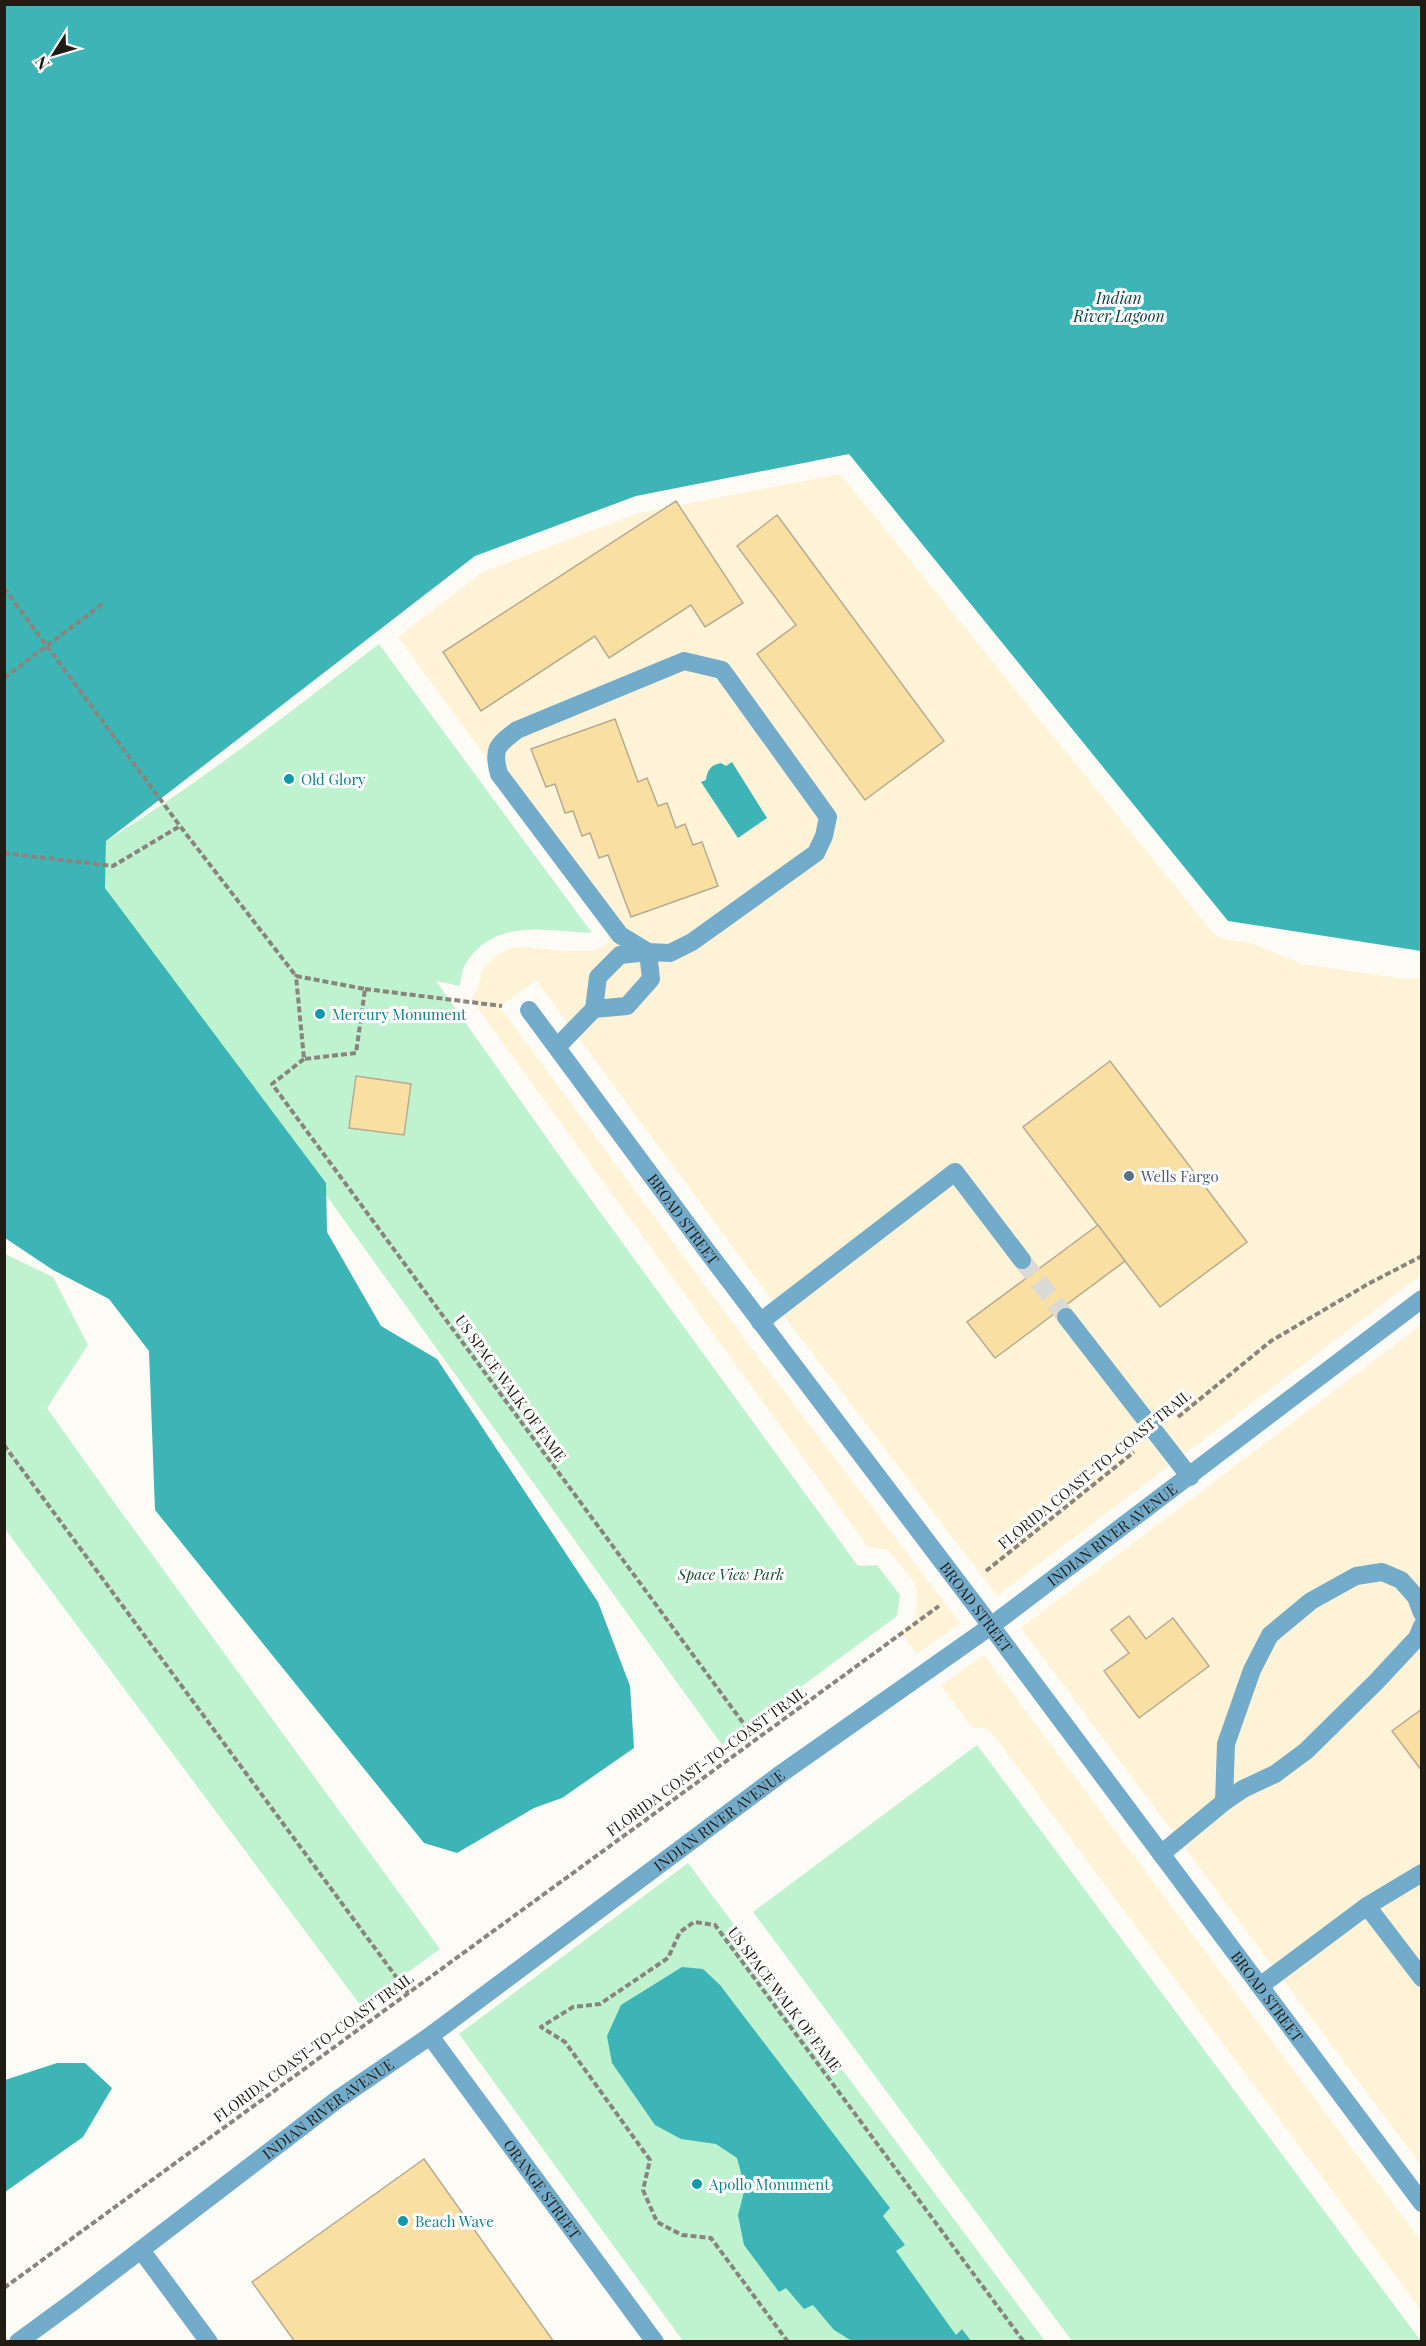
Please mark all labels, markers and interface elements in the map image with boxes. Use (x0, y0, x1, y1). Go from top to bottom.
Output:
north arrow (24, 24, 84, 84)
text: N (29, 52, 53, 74)
water label: Indian River Lagoon (1072, 287, 1165, 326)
place label: Old Glory (301, 769, 366, 789)
marker: Old Glory (282, 772, 296, 786)
place label: Mercury Monument (332, 1004, 467, 1024)
marker: Mercury Monument (313, 1007, 327, 1021)
place label: Wells Fargo (1140, 1166, 1219, 1186)
marker: Wells Fargo (1122, 1169, 1136, 1183)
street label: BROAD STREET (643, 1170, 724, 1269)
street label: US SPACE WALK OF FAME (451, 1311, 571, 1465)
street label: FLORIDA COAST-TO-COAST TRAIL (993, 1385, 1195, 1553)
street label: INDIAN RIVER AVENUE (1043, 1478, 1181, 1590)
street label: BROAD STREET (936, 1558, 1017, 1656)
park label: Space View Park (677, 1564, 784, 1584)
street label: FLORIDA COAST-TO-COAST TRAIL (602, 1682, 810, 1840)
street label: INDIAN RIVER AVENUE (649, 1765, 788, 1876)
street label: US SPACE WALK OF FAME (724, 1922, 846, 2076)
street label: BROAD STREET (1227, 1947, 1308, 2046)
street label: FLORIDA COAST-TO-COAST TRAIL (209, 1968, 417, 2126)
street label: INDIAN RIVER AVENUE (258, 2054, 398, 2163)
street label: ORANGE STREET (499, 2135, 586, 2243)
place label: Apollo Monument (708, 2174, 830, 2194)
marker: Apollo Monument (690, 2177, 704, 2191)
place label: Beach Wave (415, 2211, 494, 2231)
marker: Beach Wave (396, 2214, 410, 2228)

